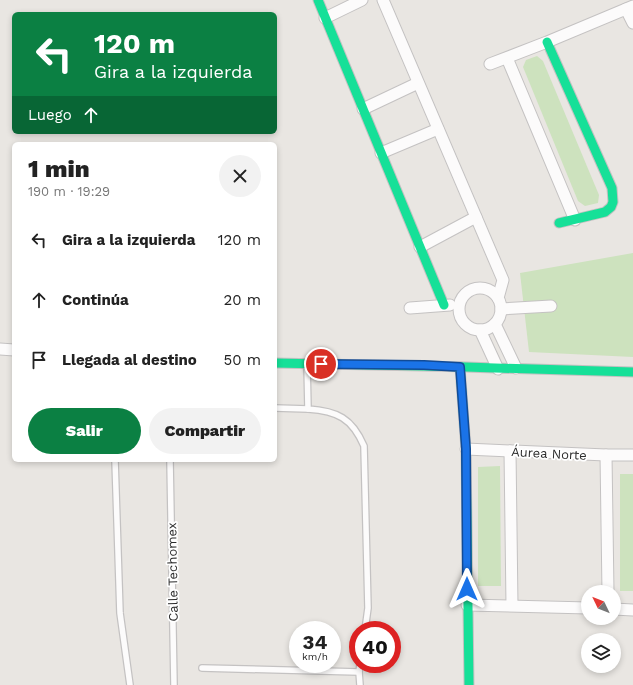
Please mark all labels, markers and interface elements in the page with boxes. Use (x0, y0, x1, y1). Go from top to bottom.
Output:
text: 120 m (94, 27, 175, 60)
icon: left (28, 28, 80, 80)
text: Gira a la izquierda (94, 61, 253, 82)
icon: ahead (80, 104, 102, 126)
text: Luego (28, 106, 72, 124)
text: 1 min (28, 155, 90, 183)
button: close (219, 155, 261, 197)
text: 190 m · 19:29 (28, 184, 110, 199)
icon: left (28, 229, 50, 251)
text: Gira a la izquierda (62, 231, 195, 249)
text: 120 m (218, 231, 261, 249)
icon: ahead (28, 289, 50, 311)
text: Continúa (62, 291, 129, 309)
text: 20 m (224, 291, 261, 309)
pin (304, 347, 338, 381)
icon: arrive (28, 349, 50, 371)
text: Llegada al destino (62, 351, 197, 369)
text: 50 m (224, 351, 261, 369)
icon: arrive (310, 353, 332, 375)
button: Salir (28, 408, 141, 454)
button: Compartir (149, 408, 261, 454)
street label: Áurea Norte (511, 443, 587, 463)
street label: Calle Techomex (164, 522, 181, 622)
position arrow (446, 568, 488, 610)
north arrow (581, 585, 621, 625)
map controls (581, 585, 621, 673)
speed limit sign: 40 (349, 621, 401, 673)
text: 34 (303, 630, 327, 654)
button: layers (581, 633, 621, 673)
text: km/h (302, 651, 328, 662)

